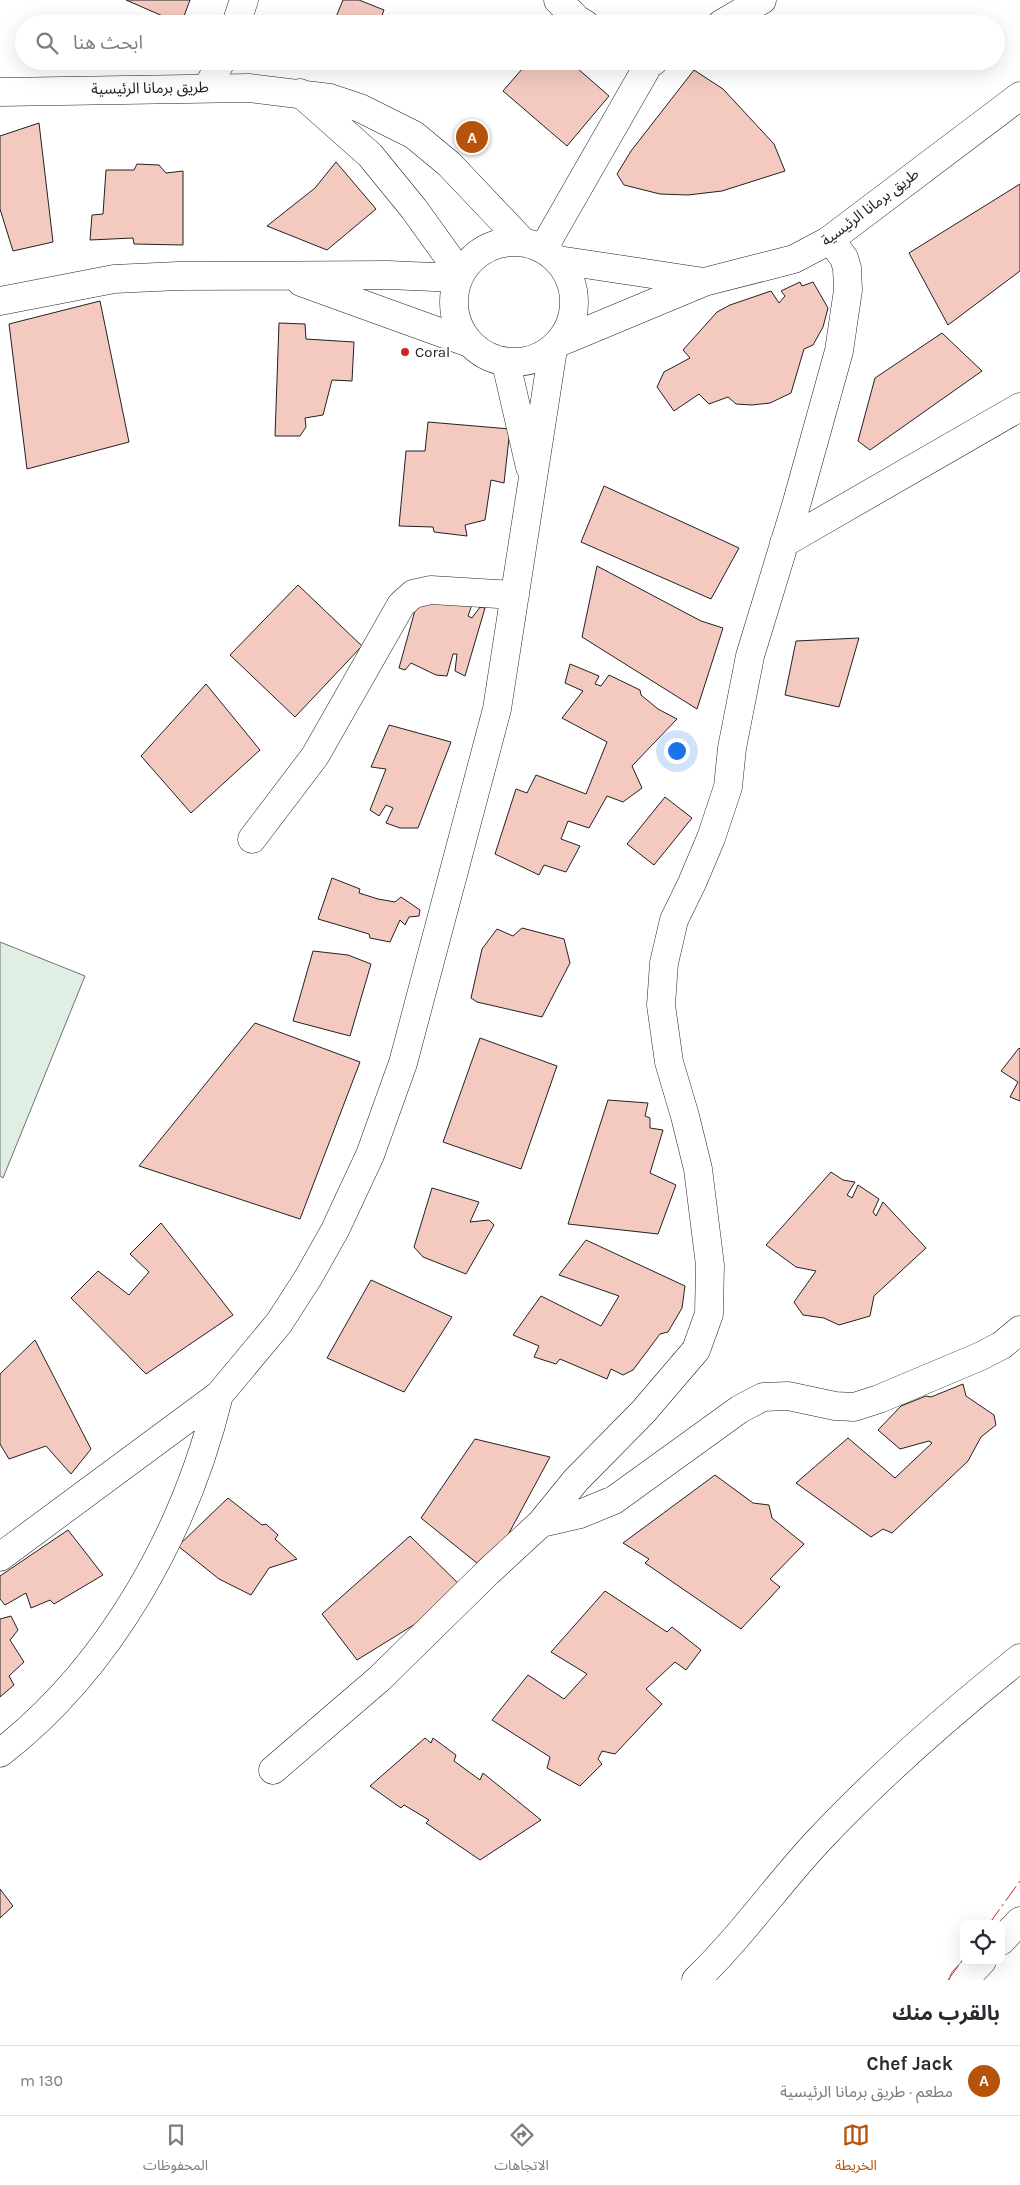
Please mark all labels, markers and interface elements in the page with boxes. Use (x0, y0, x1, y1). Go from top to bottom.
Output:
search box (15, 15, 1005, 70)
icon: search (33, 29, 61, 57)
text: ابحث هنا (73, 32, 143, 54)
street label: طريق برمانا الرئيسية (91, 78, 209, 99)
pin: A (456, 118, 488, 156)
street label: طريق برمانا الرئيسية (818, 164, 923, 250)
place label: Coral (415, 343, 450, 361)
marker: Coral (399, 346, 411, 358)
your location (664, 738, 690, 764)
map controls (960, 1920, 1005, 1965)
button: locate (960, 1920, 1005, 1965)
text: بالقرب منك (892, 2001, 1000, 2025)
text: Chef Jack (866, 2053, 953, 2075)
text: 130 m (20, 2071, 63, 2090)
text: A (979, 2071, 989, 2090)
text: مطعم · طريق برمانا الرئيسية (780, 2082, 953, 2101)
tab: المحفوظات (143, 2121, 208, 2180)
tab: الاتجاهات (494, 2121, 549, 2180)
tab: الخريطة (835, 2121, 877, 2180)

